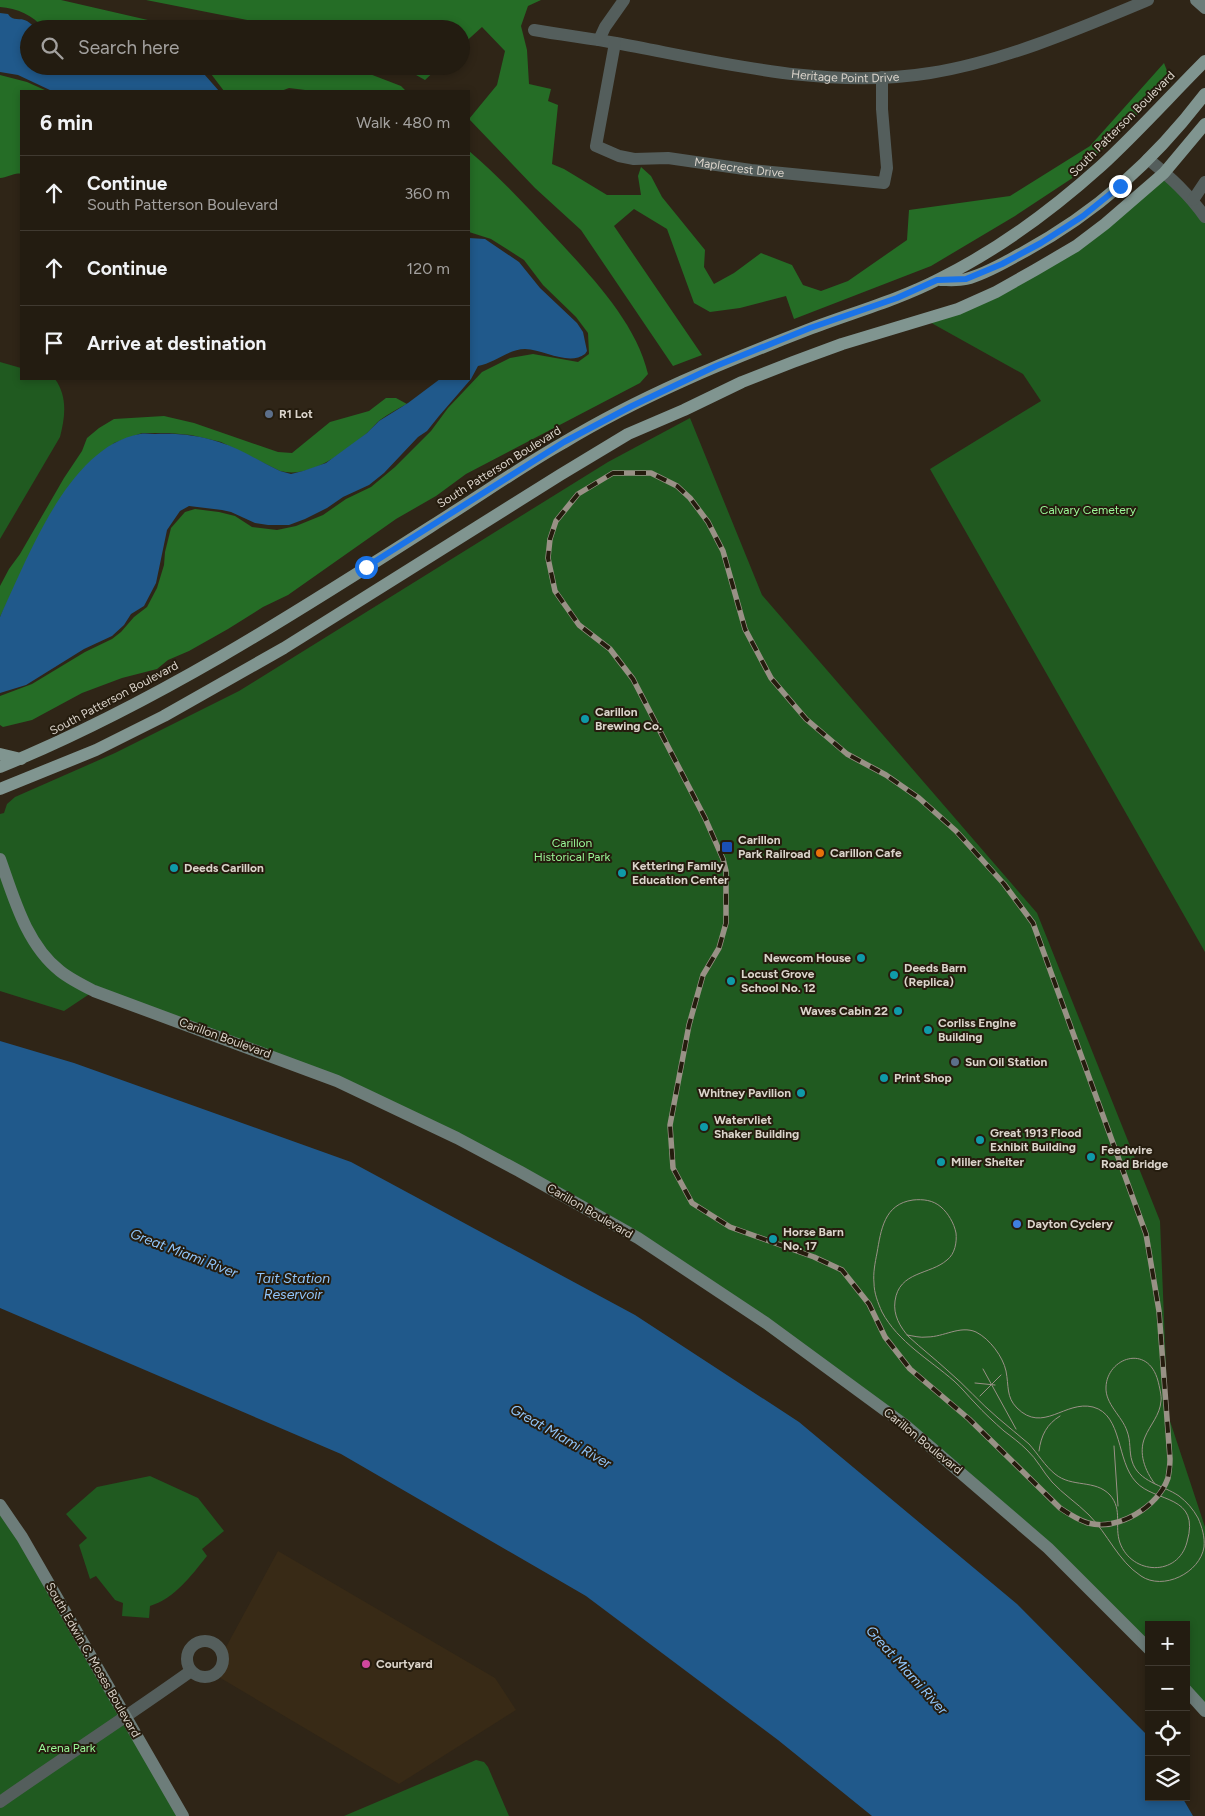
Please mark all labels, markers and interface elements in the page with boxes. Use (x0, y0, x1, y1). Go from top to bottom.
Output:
search box (20, 20, 470, 75)
icon: search (38, 34, 66, 62)
text: Search here (78, 36, 180, 59)
street label: Heritage Point Drive (790, 67, 900, 85)
street label: South Patterson Boulevard (1066, 68, 1178, 180)
text: 6 min (40, 110, 93, 135)
text: Walk · 480 m (356, 113, 450, 132)
street label: Maplecrest Drive (693, 155, 785, 180)
text: Continue (87, 172, 167, 195)
route end (1109, 175, 1132, 198)
icon: ahead (40, 179, 68, 207)
text: 360 m (404, 184, 450, 203)
text: South Patterson Boulevard (87, 195, 278, 214)
icon: ahead (40, 254, 68, 282)
text: Continue (87, 257, 167, 280)
text: 120 m (407, 259, 450, 278)
icon: arrive (40, 329, 68, 357)
text: Arrive at destination (87, 332, 266, 355)
place label: R1 Lot (279, 407, 313, 421)
marker: R1 Lot (263, 408, 275, 420)
street label: South Patterson Boulevard (435, 423, 563, 511)
park label: Calvary Cemetery (1040, 503, 1137, 517)
route start (355, 556, 378, 579)
street label: South Patterson Boulevard (47, 658, 181, 738)
place label: Carillon Brewing Co. (595, 705, 662, 733)
marker: Carillon Brewing Co. (579, 713, 591, 725)
place label: Carillon Park Railroad (738, 833, 811, 861)
park label: Carillon Historical Park (534, 836, 611, 864)
marker: Carillon Park Railroad (720, 840, 734, 854)
place label: Carillon Cafe (830, 846, 902, 860)
marker: Carillon Cafe (814, 847, 826, 859)
place label: Kettering Family Education Center (632, 859, 729, 887)
place label: Deeds Carillon (184, 861, 264, 875)
marker: Deeds Carillon (168, 862, 180, 874)
marker: Kettering Family Education Center (616, 867, 628, 879)
place label: Newcom House (764, 951, 851, 965)
marker: Newcom House (855, 952, 867, 964)
place label: Deeds Barn (Replica) (904, 961, 967, 989)
place label: Locust Grove School No. 12 (741, 967, 816, 995)
marker: Deeds Barn (Replica) (888, 969, 900, 981)
marker: Locust Grove School No. 12 (725, 975, 737, 987)
place label: Waves Cabin 22 (800, 1004, 888, 1018)
marker: Waves Cabin 22 (892, 1005, 904, 1017)
street label: Carillon Boulevard (177, 1015, 273, 1061)
place label: Corliss Engine Building (938, 1016, 1016, 1044)
marker: Corliss Engine Building (922, 1024, 934, 1036)
place label: Sun Oil Station (965, 1055, 1048, 1069)
marker: Sun Oil Station (949, 1056, 961, 1068)
place label: Print Shop (894, 1071, 952, 1085)
marker: Print Shop (878, 1072, 890, 1084)
place label: Whitney Pavilion (698, 1086, 791, 1100)
marker: Whitney Pavilion (795, 1087, 807, 1099)
place label: Watervliet Shaker Building (714, 1113, 799, 1141)
marker: Watervliet Shaker Building (698, 1121, 710, 1133)
place label: Great 1913 Flood Exhibit Building (990, 1126, 1082, 1154)
marker: Great 1913 Flood Exhibit Building (974, 1134, 986, 1146)
place label: Feedwire Road Bridge (1101, 1143, 1168, 1171)
marker: Feedwire Road Bridge (1085, 1151, 1097, 1163)
place label: Miller Shelter (951, 1155, 1024, 1169)
marker: Miller Shelter (935, 1156, 947, 1168)
street label: Carillon Boulevard (545, 1181, 635, 1241)
place label: Dayton Cyclery (1027, 1217, 1113, 1231)
marker: Dayton Cyclery (1011, 1218, 1023, 1230)
water label: Great Miami River (128, 1225, 241, 1282)
place label: Horse Barn No. 17 (783, 1225, 844, 1253)
marker: Horse Barn No. 17 (767, 1233, 779, 1245)
water label: Tait Station Reservoir (256, 1270, 330, 1303)
water label: Great Miami River (507, 1401, 615, 1473)
street label: Carillon Boulevard (881, 1405, 965, 1477)
street label: South Edwin C. Moses Boulevard (43, 1580, 143, 1740)
map controls (1145, 1621, 1190, 1801)
button: + (1145, 1621, 1190, 1666)
water label: Great Miami River (862, 1622, 952, 1719)
place label: Courtyard (376, 1657, 433, 1671)
marker: Courtyard (360, 1658, 372, 1670)
button: − (1145, 1666, 1190, 1711)
button: locate (1145, 1711, 1190, 1756)
park label: Arena Park (38, 1741, 96, 1755)
button: layers (1145, 1756, 1190, 1801)

